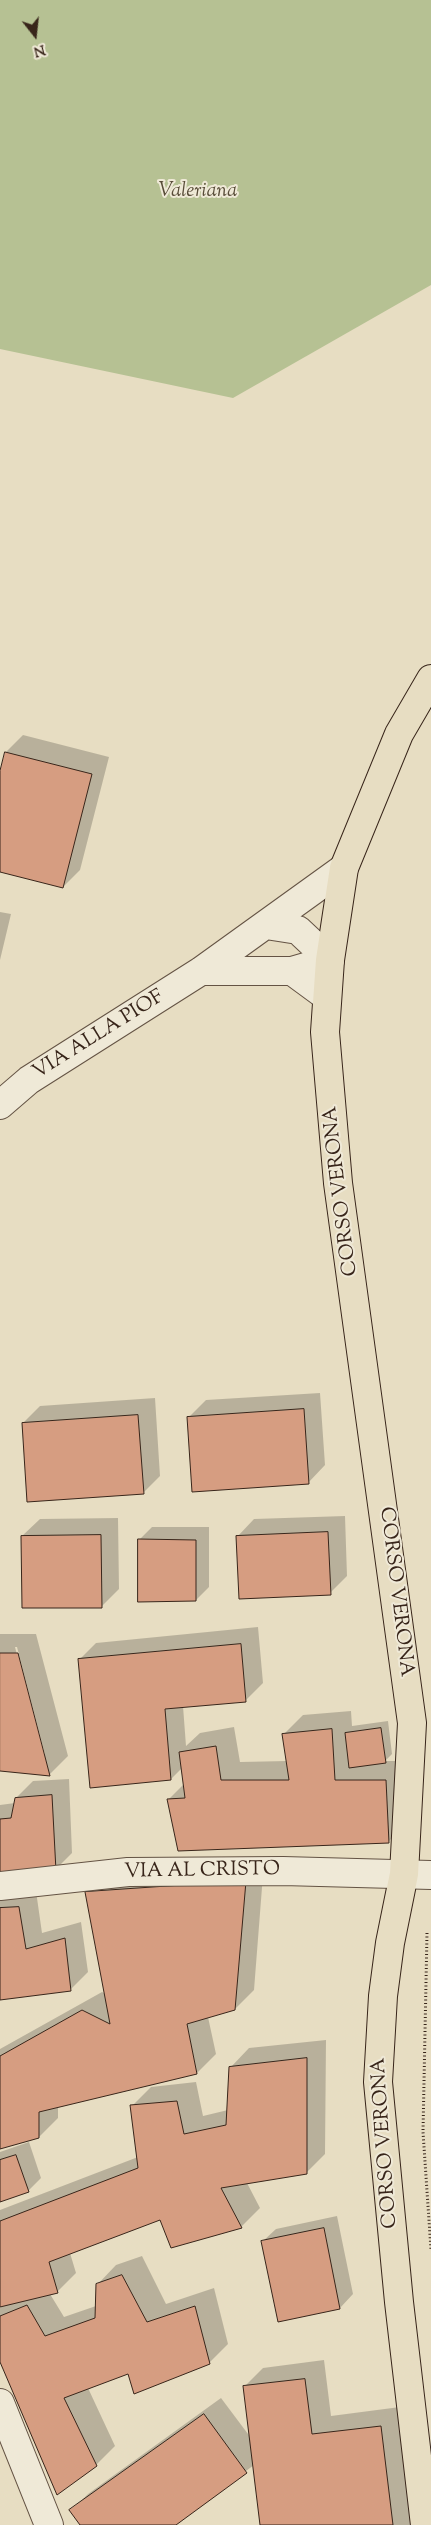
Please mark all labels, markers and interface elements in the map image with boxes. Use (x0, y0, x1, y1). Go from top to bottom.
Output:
north arrow (10, 10, 60, 60)
text: N (31, 38, 47, 61)
park label: Valeriana (159, 181, 237, 205)
street label: VIA ALLA PIOF (29, 986, 169, 1086)
street label: CORSO VERONA (320, 1105, 364, 1277)
street label: CORSO VERONA (373, 1506, 417, 1678)
street label: VIA AL CRISTO (124, 1859, 280, 1885)
street label: CORSO VERONA (368, 2057, 404, 2229)

